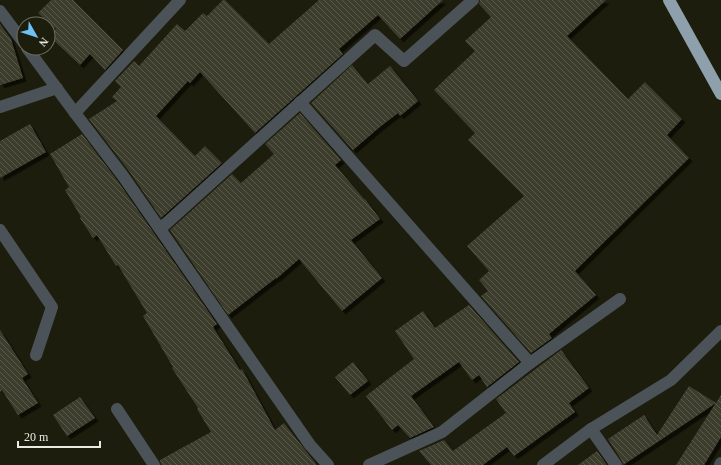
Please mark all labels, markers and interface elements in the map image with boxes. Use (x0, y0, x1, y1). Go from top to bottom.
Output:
north arrow (16, 16, 56, 56)
text: N (37, 35, 51, 49)
scale bar (18, 423, 100, 449)
text: 20 m (24, 430, 49, 444)

